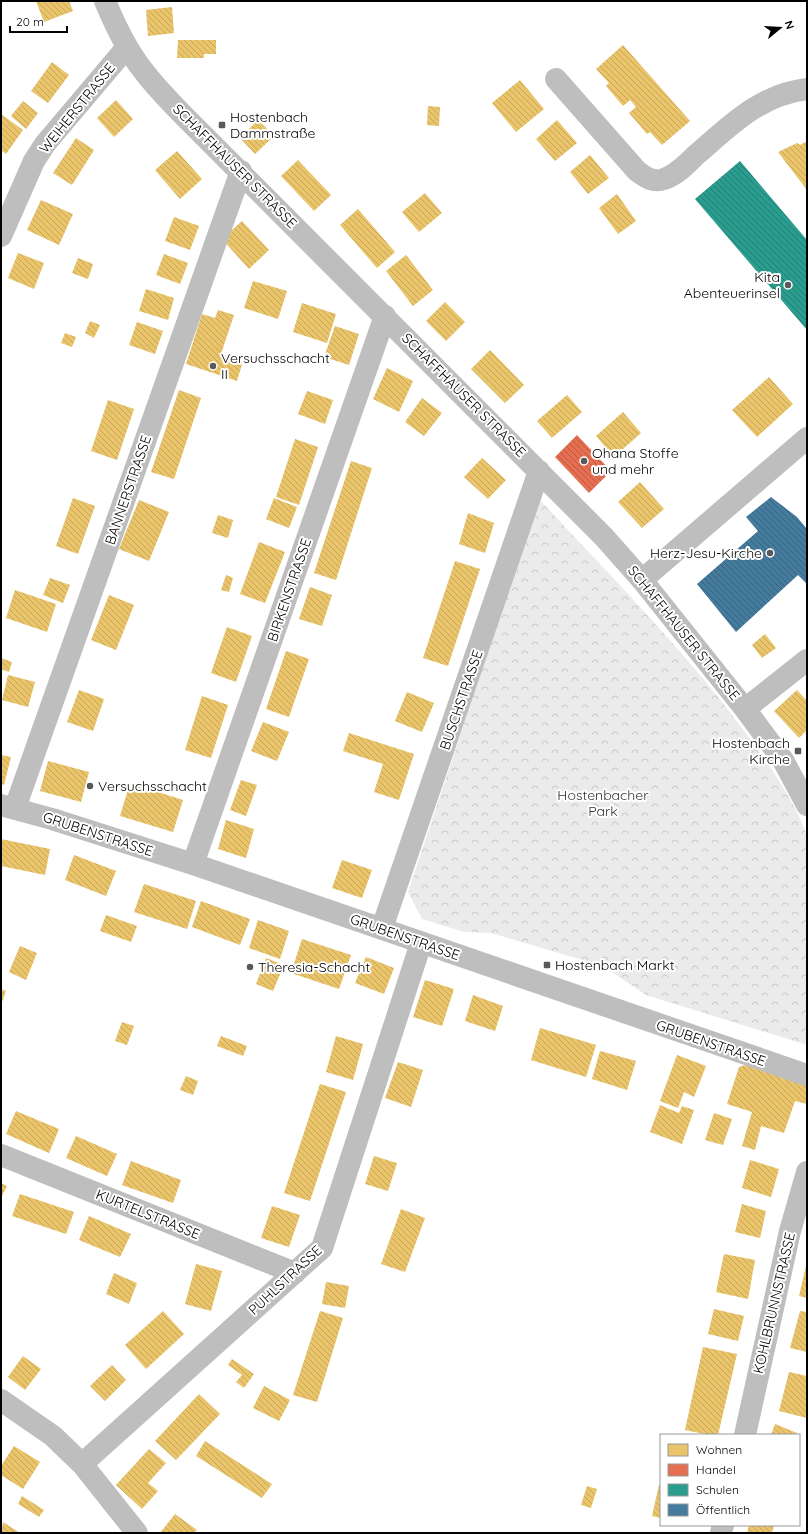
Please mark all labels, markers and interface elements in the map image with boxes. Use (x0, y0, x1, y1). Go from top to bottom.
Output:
scale bar (10, 8, 67, 34)
north arrow (760, 8, 800, 48)
text: 20 m (16, 14, 44, 29)
text: N (782, 19, 797, 31)
street label: WEIHERSTRASSE (35, 59, 119, 157)
street label: SCHAFFHAUSER STRASSE (169, 100, 301, 232)
place label: Hostenbach Dammstraße (230, 108, 316, 142)
marker: Hostenbach Dammstraße (217, 120, 227, 130)
place label: Kita Abenteuerinsel (684, 268, 780, 302)
marker: Kita Abenteuerinsel (783, 280, 793, 290)
street label: SCHAFFHAUSER STRASSE (398, 329, 530, 461)
place label: Versuchsschacht II (221, 349, 330, 383)
marker: Versuchsschacht II (208, 361, 218, 371)
street label: BANNERSTRASSE (101, 433, 155, 547)
place label: Ohana Stoffe und mehr (592, 444, 679, 478)
marker: Ohana Stoffe und mehr (579, 456, 589, 466)
street label: BIRKENSTRASSE (263, 536, 315, 644)
place label: Herz-Jesu-Kirche (650, 544, 762, 562)
marker: Herz-Jesu-Kirche (765, 548, 775, 558)
street label: SCHAFFHAUSER STRASSE (624, 562, 744, 704)
street label: BUSCHSTRASSE (435, 648, 487, 752)
place label: Hostenbach Kirche (712, 734, 790, 768)
marker: Hostenbach Kirche (793, 746, 803, 756)
place label: Versuchsschacht (98, 777, 207, 795)
marker: Versuchsschacht (85, 781, 95, 791)
park label: Hostenbacher Park (557, 786, 649, 820)
street label: GRUBENSTRASSE (41, 808, 155, 860)
street label: GRUBENSTRASSE (348, 910, 462, 964)
place label: Hostenbach Markt (555, 956, 675, 974)
place label: Theresia-Schacht (258, 958, 371, 976)
marker: Hostenbach Markt (542, 960, 552, 970)
marker: Theresia-Schacht (245, 962, 255, 972)
street label: GRUBENSTRASSE (654, 1016, 768, 1070)
street label: KURTELSTRASSE (93, 1185, 203, 1243)
street label: KOHLBRUNNSTRASSE (749, 1231, 799, 1375)
street label: PUHLSTRASSE (244, 1241, 326, 1319)
legend (660, 1434, 800, 1526)
text: Wohnen (696, 1442, 742, 1457)
text: Handel (696, 1462, 736, 1477)
text: Schulen (696, 1482, 739, 1497)
text: Öffentlich (696, 1502, 750, 1517)

